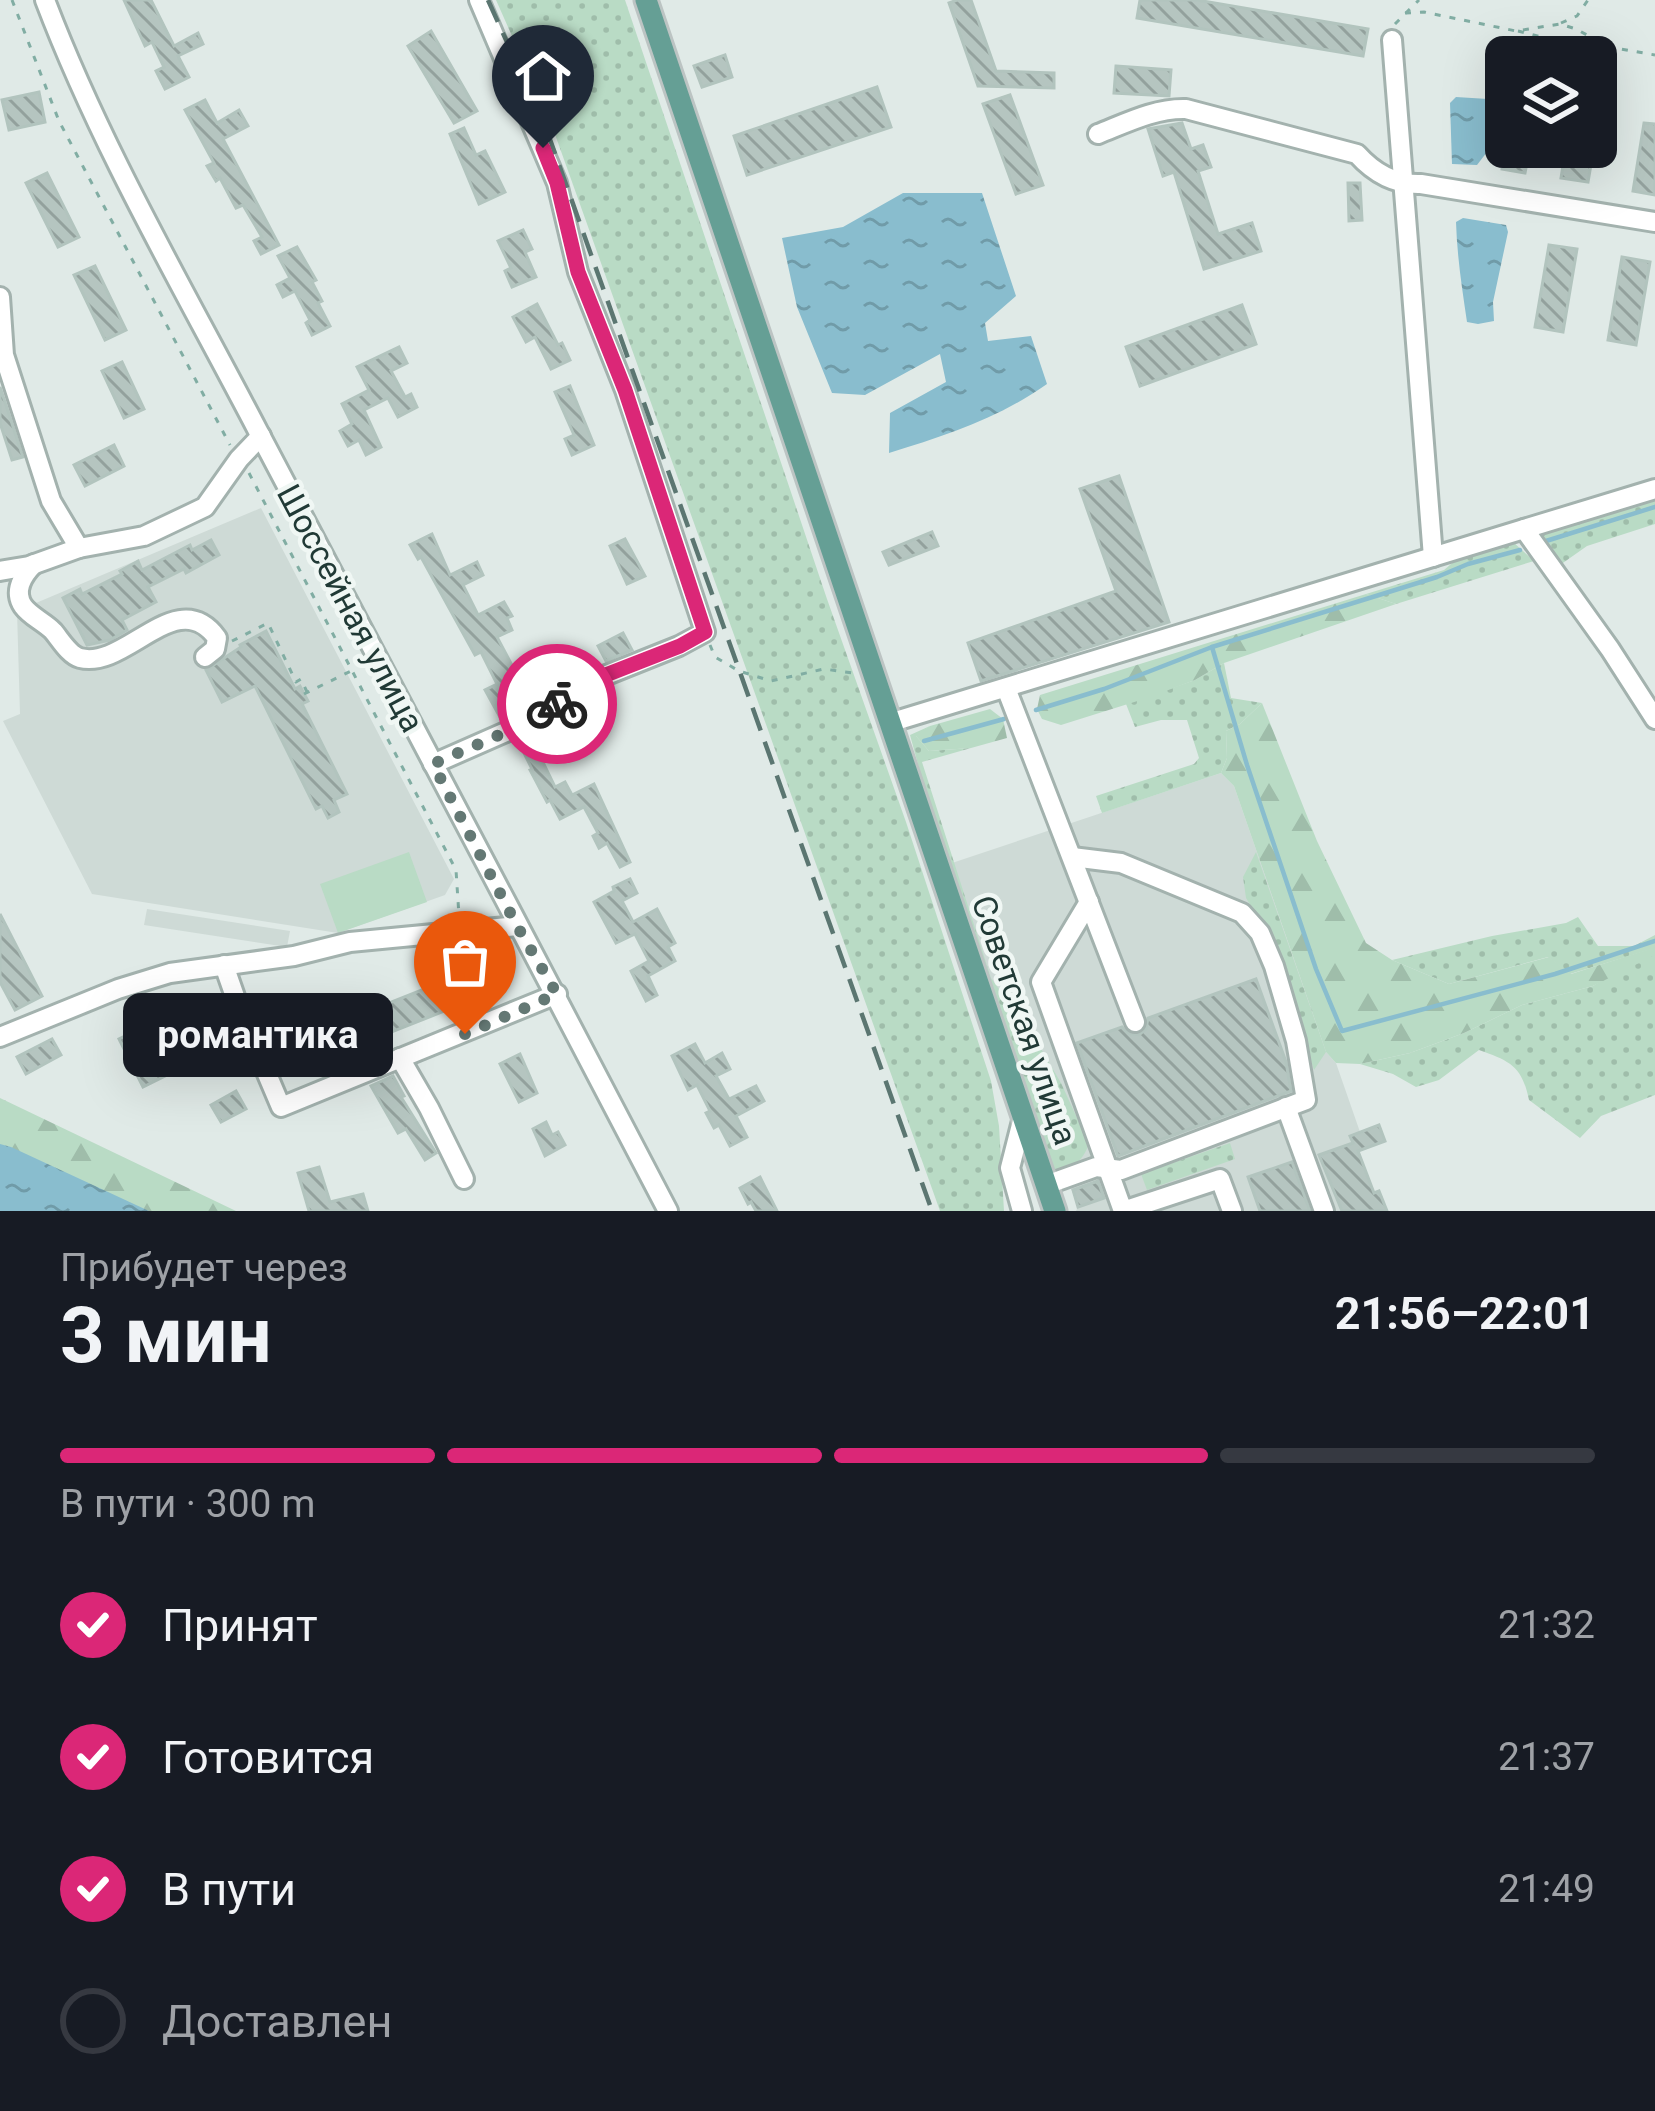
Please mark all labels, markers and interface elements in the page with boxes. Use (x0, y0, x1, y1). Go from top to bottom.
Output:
pin (492, 25, 594, 148)
map controls (1485, 36, 1617, 168)
button: layers (1485, 36, 1617, 168)
icon: home (510, 43, 576, 109)
street label: Шоссейная улица (269, 478, 432, 739)
courier (497, 644, 617, 764)
icon: bike (524, 671, 590, 737)
street label: Советская улица (964, 890, 1085, 1150)
pin (414, 911, 516, 1034)
icon: bag (432, 929, 498, 995)
callout: романтика (123, 992, 393, 1076)
text: романтика (157, 1012, 359, 1058)
text: Прибудет через (60, 1245, 348, 1291)
text: 21:56–22:01 (1335, 1287, 1595, 1340)
text: 3 мин (60, 1290, 272, 1381)
text: В пути · 300 m (60, 1481, 315, 1527)
icon: check (60, 1592, 126, 1658)
text: Принят (162, 1599, 318, 1652)
text: 21:32 (1498, 1602, 1595, 1648)
icon: check (60, 1724, 126, 1790)
text: Готовится (162, 1731, 374, 1784)
text: 21:37 (1498, 1734, 1595, 1780)
icon: check (60, 1856, 126, 1922)
text: В пути (162, 1863, 296, 1916)
text: 21:49 (1498, 1866, 1595, 1912)
text: Доставлен (162, 1995, 392, 2048)

